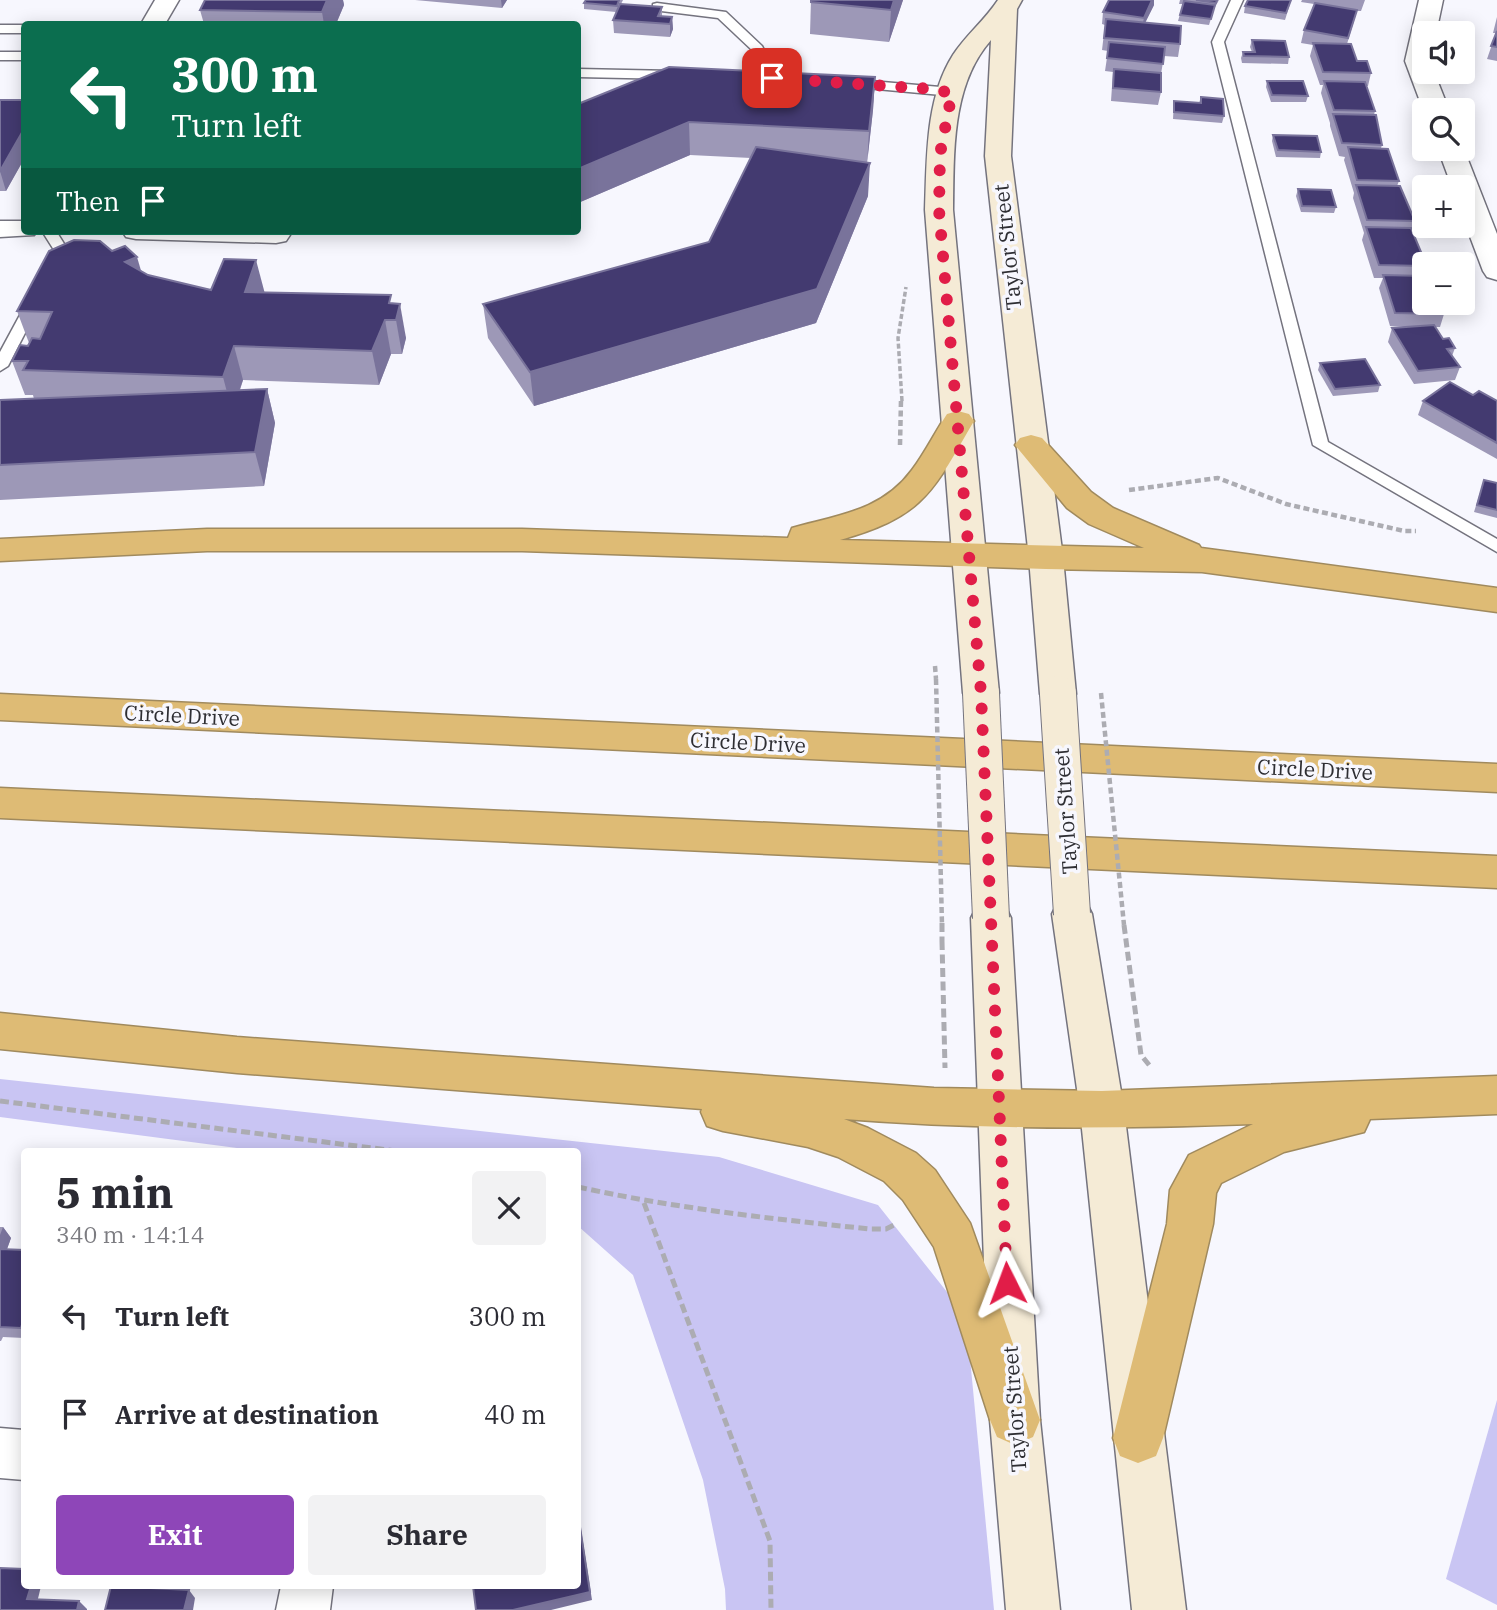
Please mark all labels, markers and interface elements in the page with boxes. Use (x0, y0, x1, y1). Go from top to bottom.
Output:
map controls (1412, 21, 1475, 315)
button: sound (1412, 21, 1475, 84)
text: 300 m (171, 42, 318, 105)
pin (742, 48, 802, 108)
icon: left (56, 49, 147, 140)
icon: arrive (753, 59, 791, 97)
button: search (1412, 98, 1475, 161)
text: Turn left (171, 104, 302, 146)
button: + (1412, 175, 1475, 238)
icon: arrive (134, 182, 172, 220)
street label: Taylor Street (986, 183, 1028, 312)
text: Then (56, 184, 120, 218)
button: − (1412, 252, 1475, 315)
street label: Circle Drive (123, 698, 241, 732)
street label: Circle Drive (689, 725, 807, 759)
street label: Taylor Street (1047, 747, 1083, 875)
street label: Circle Drive (1256, 752, 1374, 786)
text: 5 min (56, 1165, 174, 1220)
button: close (472, 1171, 546, 1245)
text: 340 m · 14:14 (56, 1219, 205, 1249)
position arrow (970, 1246, 1044, 1320)
icon: left (56, 1297, 94, 1335)
text: Turn left (115, 1299, 229, 1333)
text: 300 m (468, 1299, 546, 1333)
street label: Taylor Street (996, 1345, 1032, 1473)
icon: arrive (56, 1395, 94, 1433)
text: Arrive at destination (115, 1397, 379, 1431)
text: 40 m (484, 1397, 546, 1431)
button: Exit (56, 1495, 294, 1575)
button: Share (308, 1495, 546, 1575)

